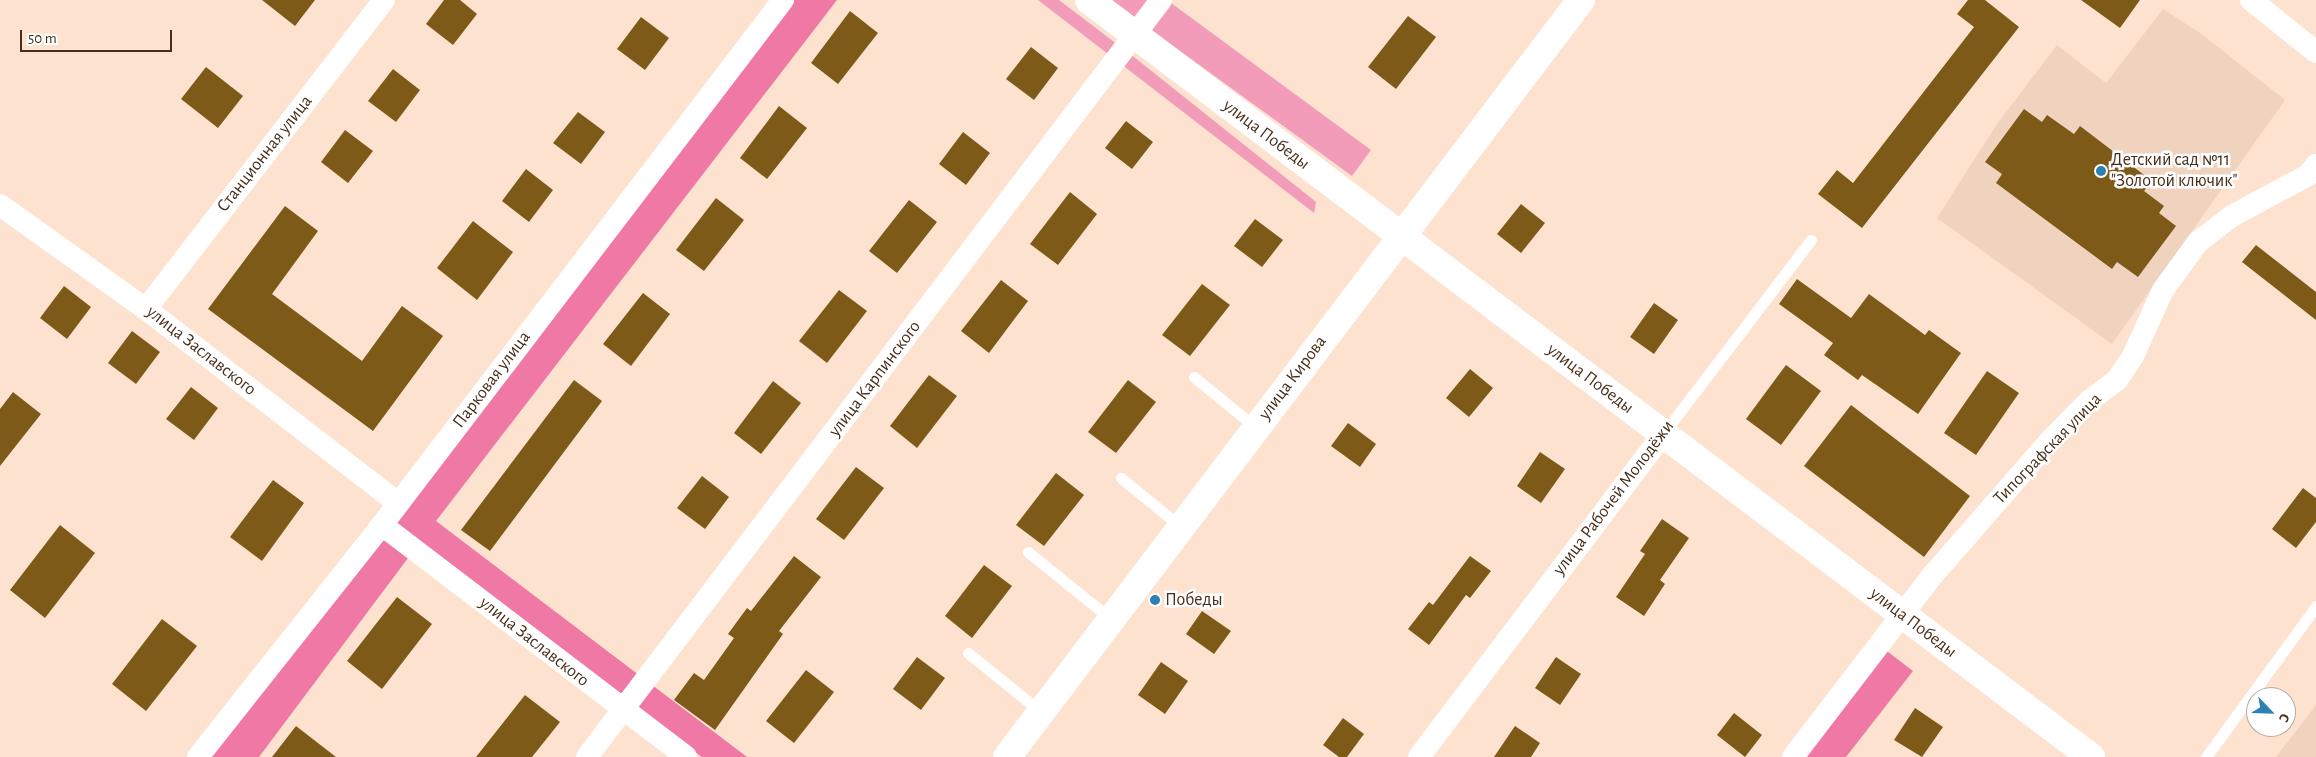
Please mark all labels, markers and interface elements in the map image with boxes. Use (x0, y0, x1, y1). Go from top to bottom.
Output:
scale bar (22, 20, 175, 52)
text: 50 m (28, 31, 57, 46)
street label: Станционная улица (213, 91, 317, 217)
street label: улица Победы (1218, 95, 1314, 175)
place label: Детский сад №11 "Золотой ключик" (2111, 150, 2238, 192)
marker: Детский сад №11 "Золотой ключик" (2095, 165, 2107, 177)
street label: улица Заславского (142, 301, 260, 401)
street label: улица Карпинского (824, 317, 926, 441)
street label: Парковая улица (449, 327, 535, 433)
street label: улица Кирова (1254, 332, 1332, 424)
street label: улица Победы (1542, 339, 1638, 419)
street label: Типографская улица (1989, 389, 2107, 509)
street label: улица Рабочей Молодёжи (1549, 416, 1679, 580)
street label: улица Победы (1865, 583, 1961, 663)
place label: Победы (1165, 589, 1223, 611)
street label: улица Заславского (475, 592, 593, 692)
marker: Победы (1149, 594, 1161, 606)
north arrow (2246, 687, 2296, 737)
text: С (2276, 711, 2292, 724)

